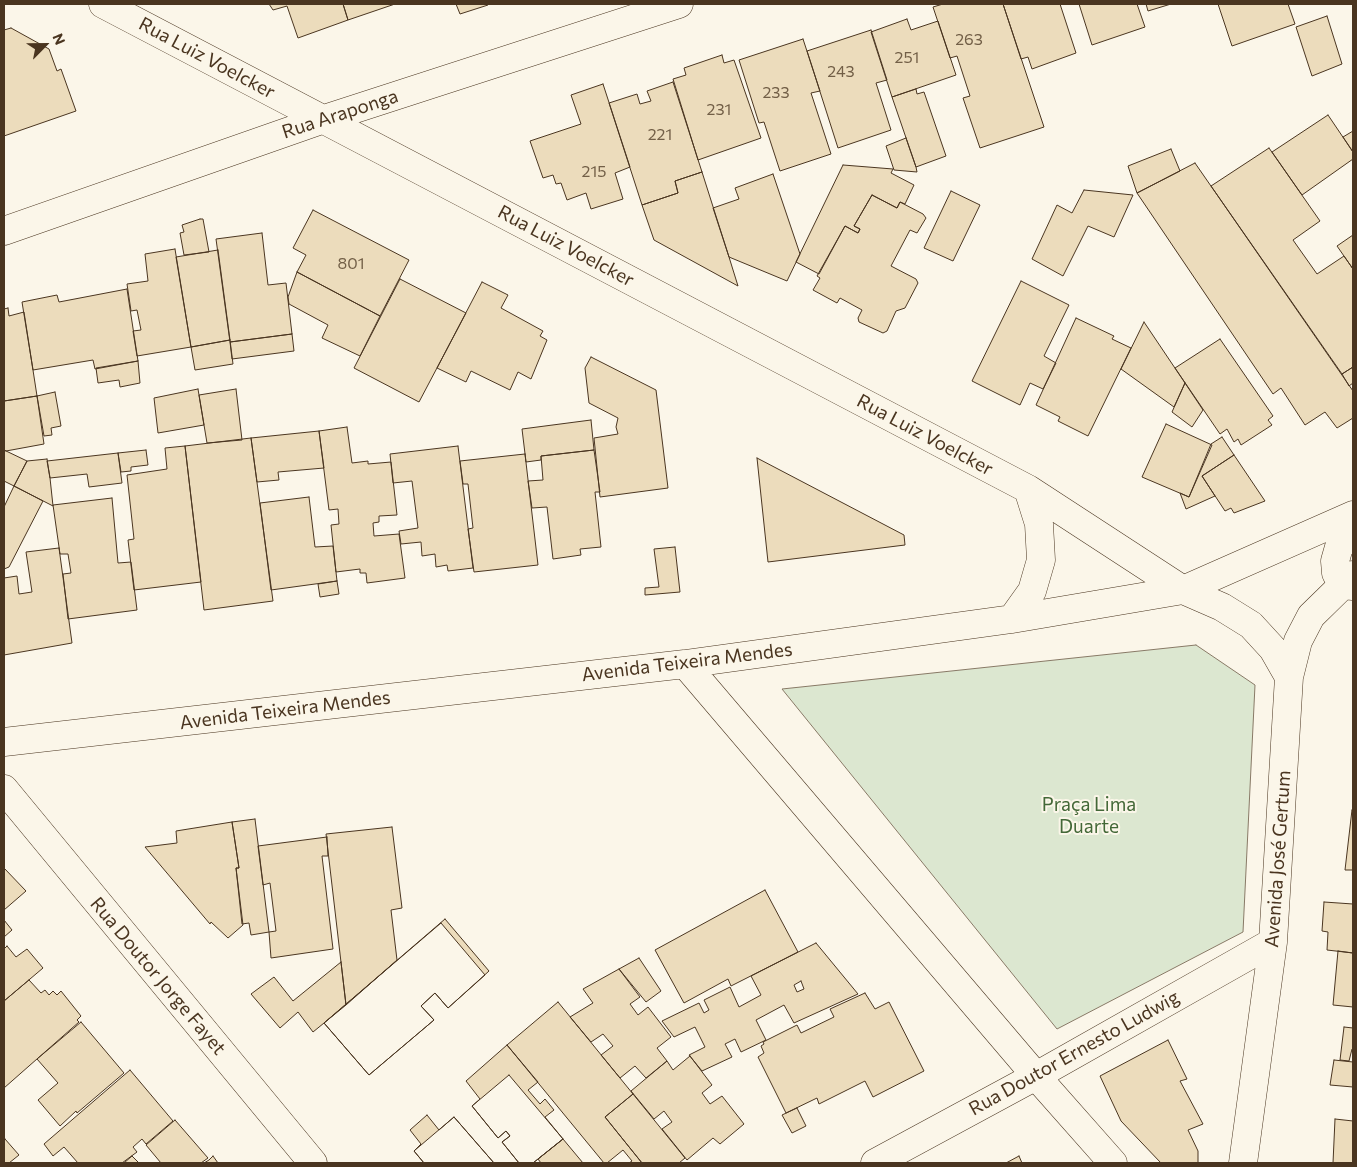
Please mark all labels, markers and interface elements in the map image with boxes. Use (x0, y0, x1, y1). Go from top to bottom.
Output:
street label: Rua Luiz Voelcker (135, 12, 279, 104)
north arrow (20, 20, 70, 70)
house number: 263 (955, 30, 983, 50)
text: N (49, 31, 69, 47)
house number: 251 (895, 48, 919, 68)
house number: 243 (827, 62, 855, 82)
house number: 233 (762, 83, 790, 103)
street label: Rua Araponga (279, 84, 401, 144)
house number: 231 (707, 100, 731, 120)
house number: 221 (648, 125, 672, 145)
house number: 215 (582, 162, 606, 182)
street label: Rua Luiz Voelcker (494, 200, 638, 292)
house number: 801 (338, 254, 364, 274)
street label: Rua Luiz Voelcker (853, 389, 997, 481)
street label: Avenida Teixeira Mendes (580, 638, 794, 686)
street label: Avenida Teixeira Mendes (178, 686, 392, 734)
street label: Avenida José Gertum (1260, 770, 1296, 948)
park label: Praça Lima Duarte (1042, 794, 1136, 838)
street label: Rua Doutor Jorge Fayet (85, 893, 231, 1059)
street label: Rua Doutor Ernesto Ludwig (965, 986, 1183, 1120)

